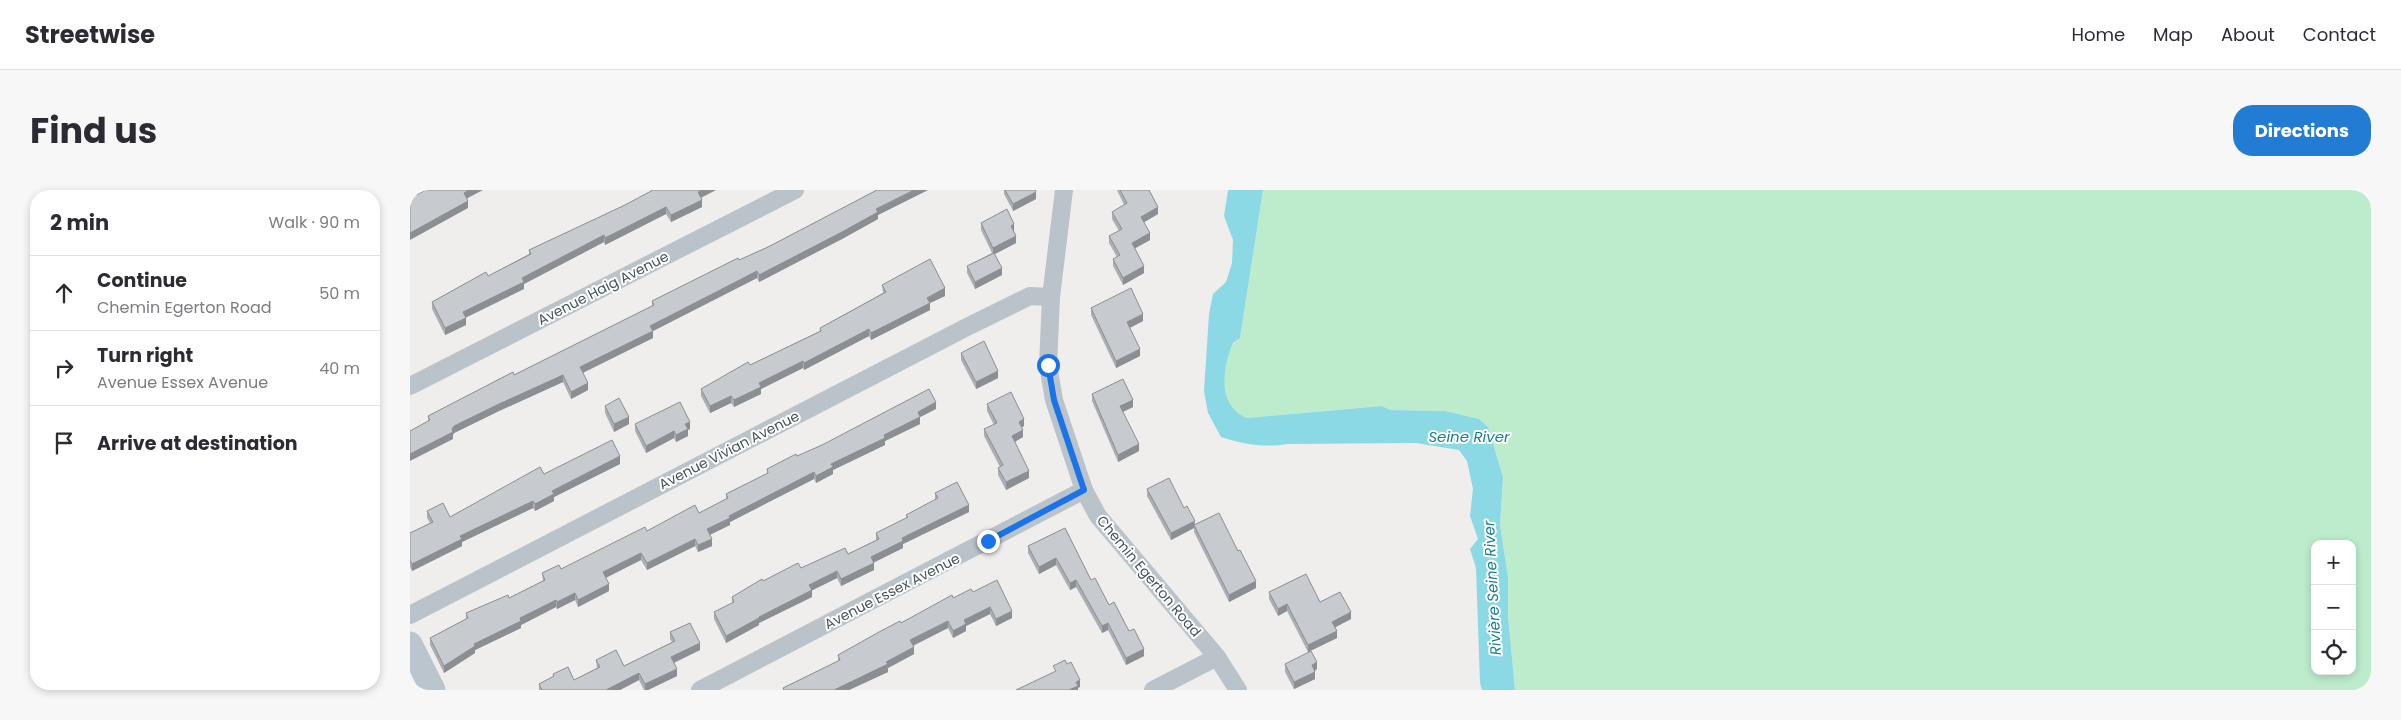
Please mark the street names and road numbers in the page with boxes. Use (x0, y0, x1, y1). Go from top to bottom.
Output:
street label: Avenue Haig Avenue (534, 246, 672, 330)
street label: Avenue Vivian Avenue (655, 406, 803, 494)
street label: Chemin Egerton Road (1092, 511, 1206, 641)
street label: Avenue Essex Avenue (821, 548, 964, 634)

